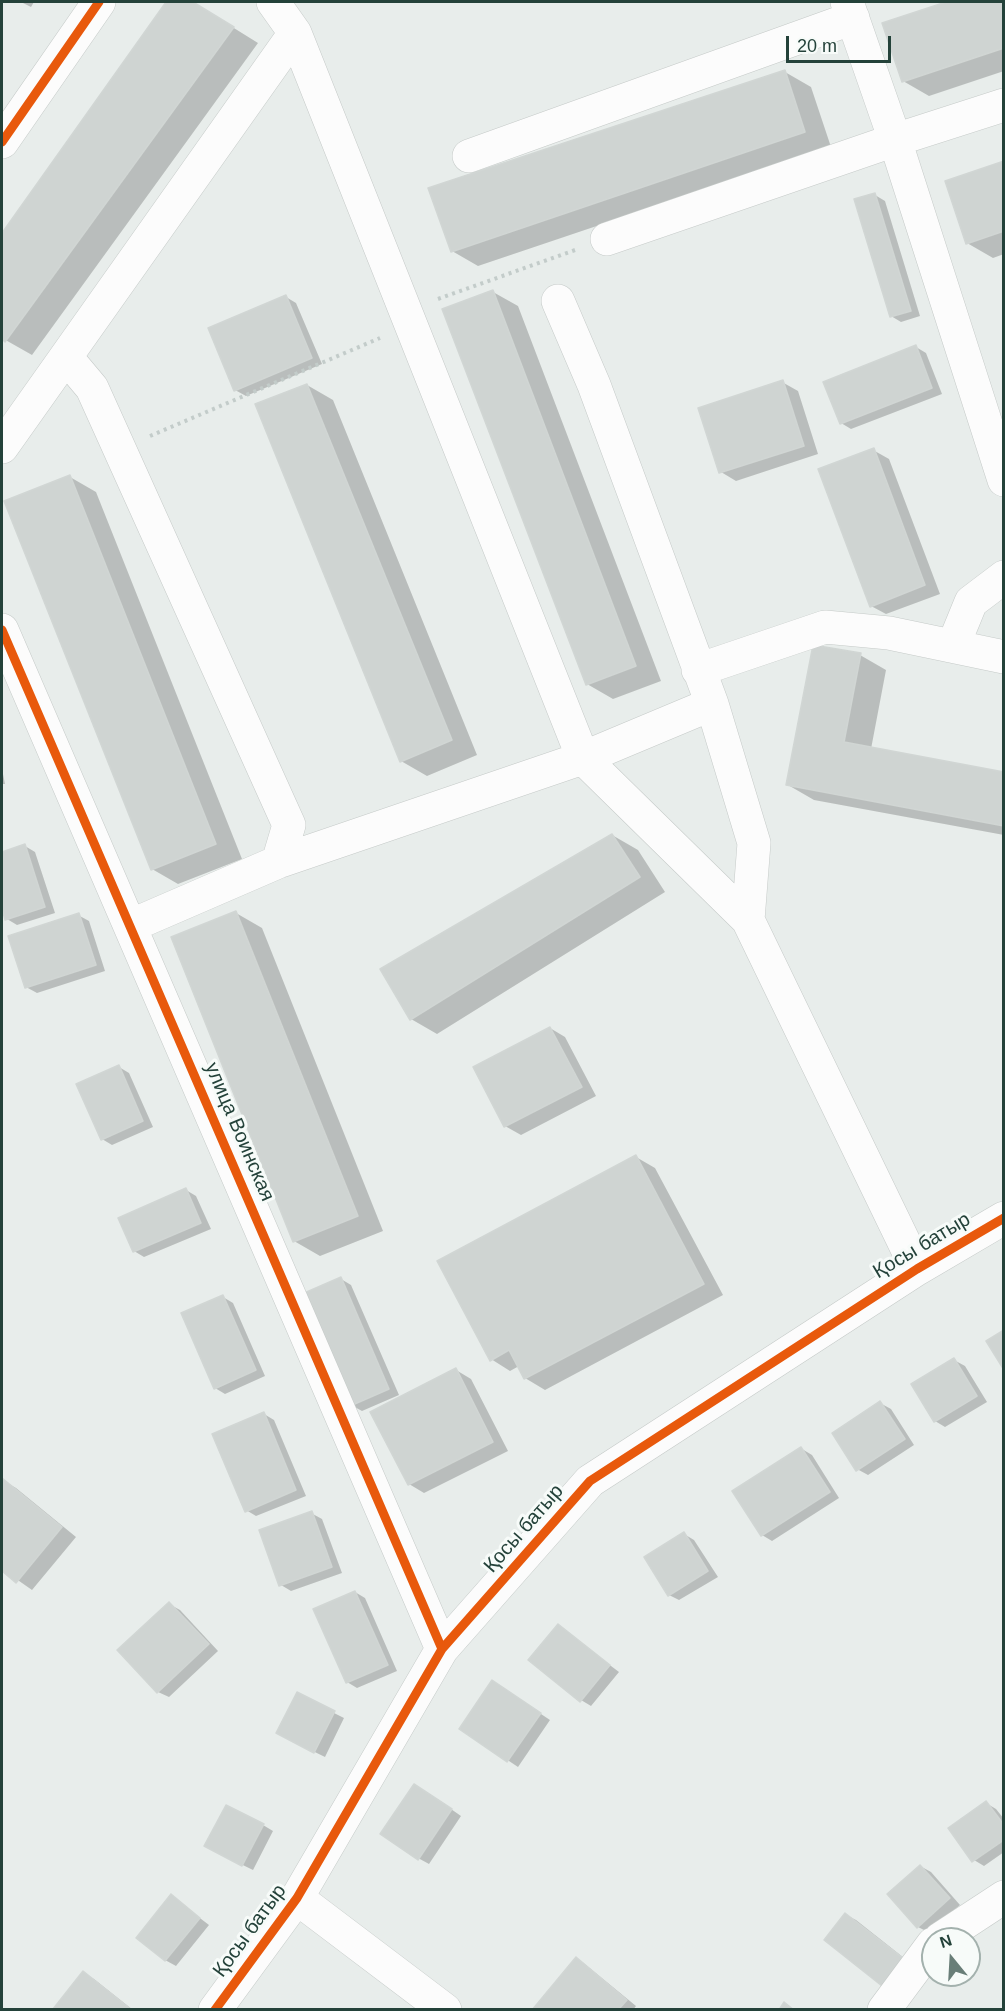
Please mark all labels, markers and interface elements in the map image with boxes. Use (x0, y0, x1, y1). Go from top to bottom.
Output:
scale bar (789, 24, 894, 62)
text: 20 m (797, 36, 837, 56)
street label: улица Воинская (199, 1059, 279, 1205)
street label: Қосы батыр (869, 1208, 975, 1284)
street label: Қосы батыр (479, 1480, 569, 1578)
street label: Қосы батыр (208, 1880, 292, 1982)
north arrow (921, 1927, 981, 1987)
text: N (938, 1931, 954, 1951)

